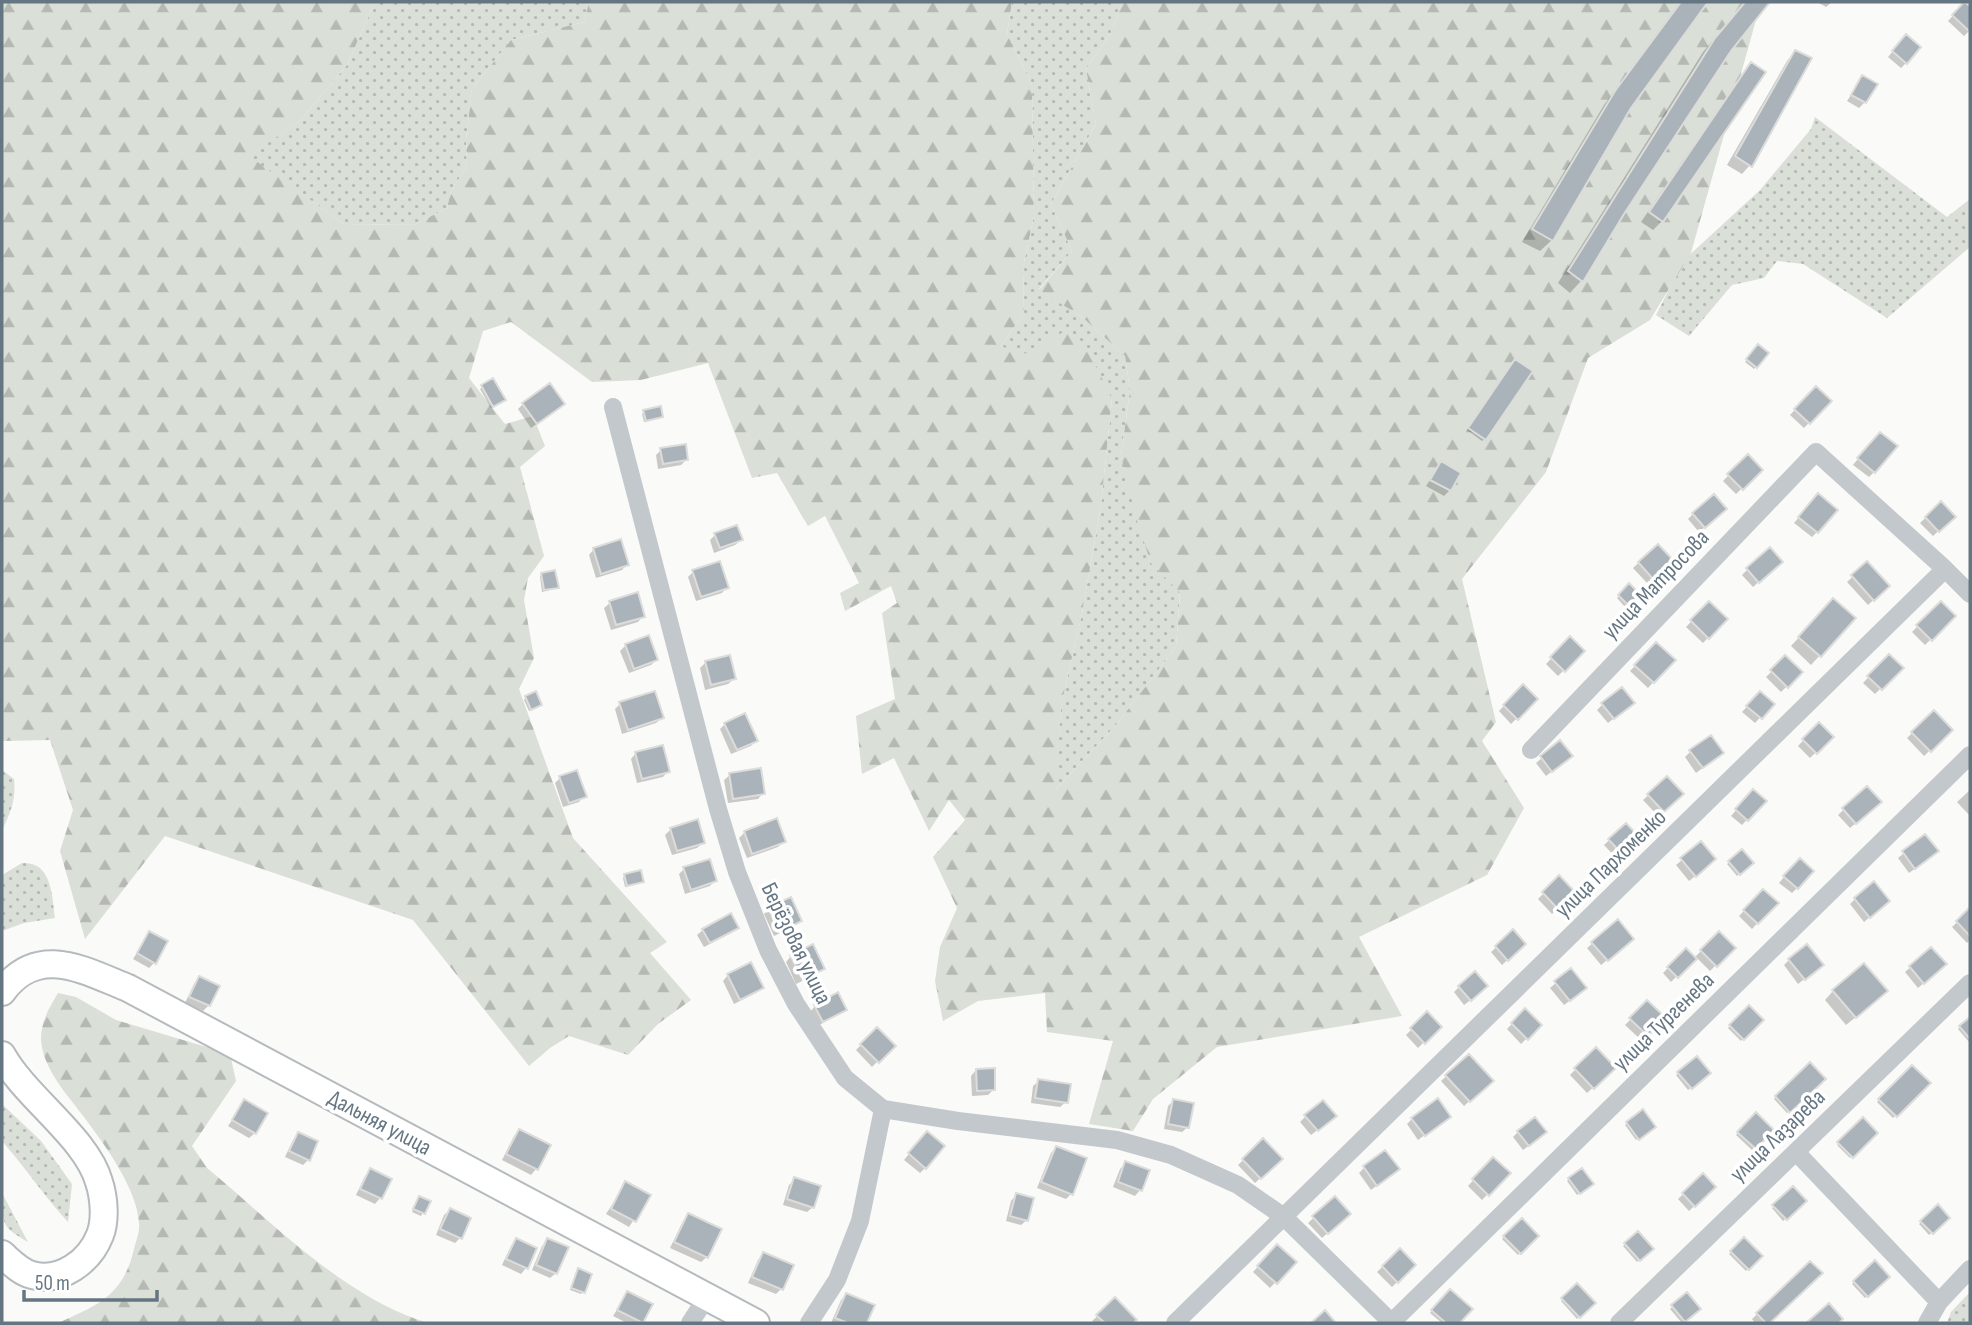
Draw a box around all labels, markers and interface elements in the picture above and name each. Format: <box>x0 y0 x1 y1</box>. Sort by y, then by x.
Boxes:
street label: улица Матросова <box>1596 524 1715 645</box>
street label: улица Пархоменко <box>1549 804 1672 924</box>
street label: Берёзовая улица <box>755 878 838 1009</box>
street label: улица Тургенева <box>1607 966 1720 1077</box>
street label: улица Лазарева <box>1724 1083 1831 1188</box>
street label: Дальняя улица <box>323 1084 436 1162</box>
scale bar <box>24 1258 158 1302</box>
text: 50 m <box>35 1271 70 1296</box>

